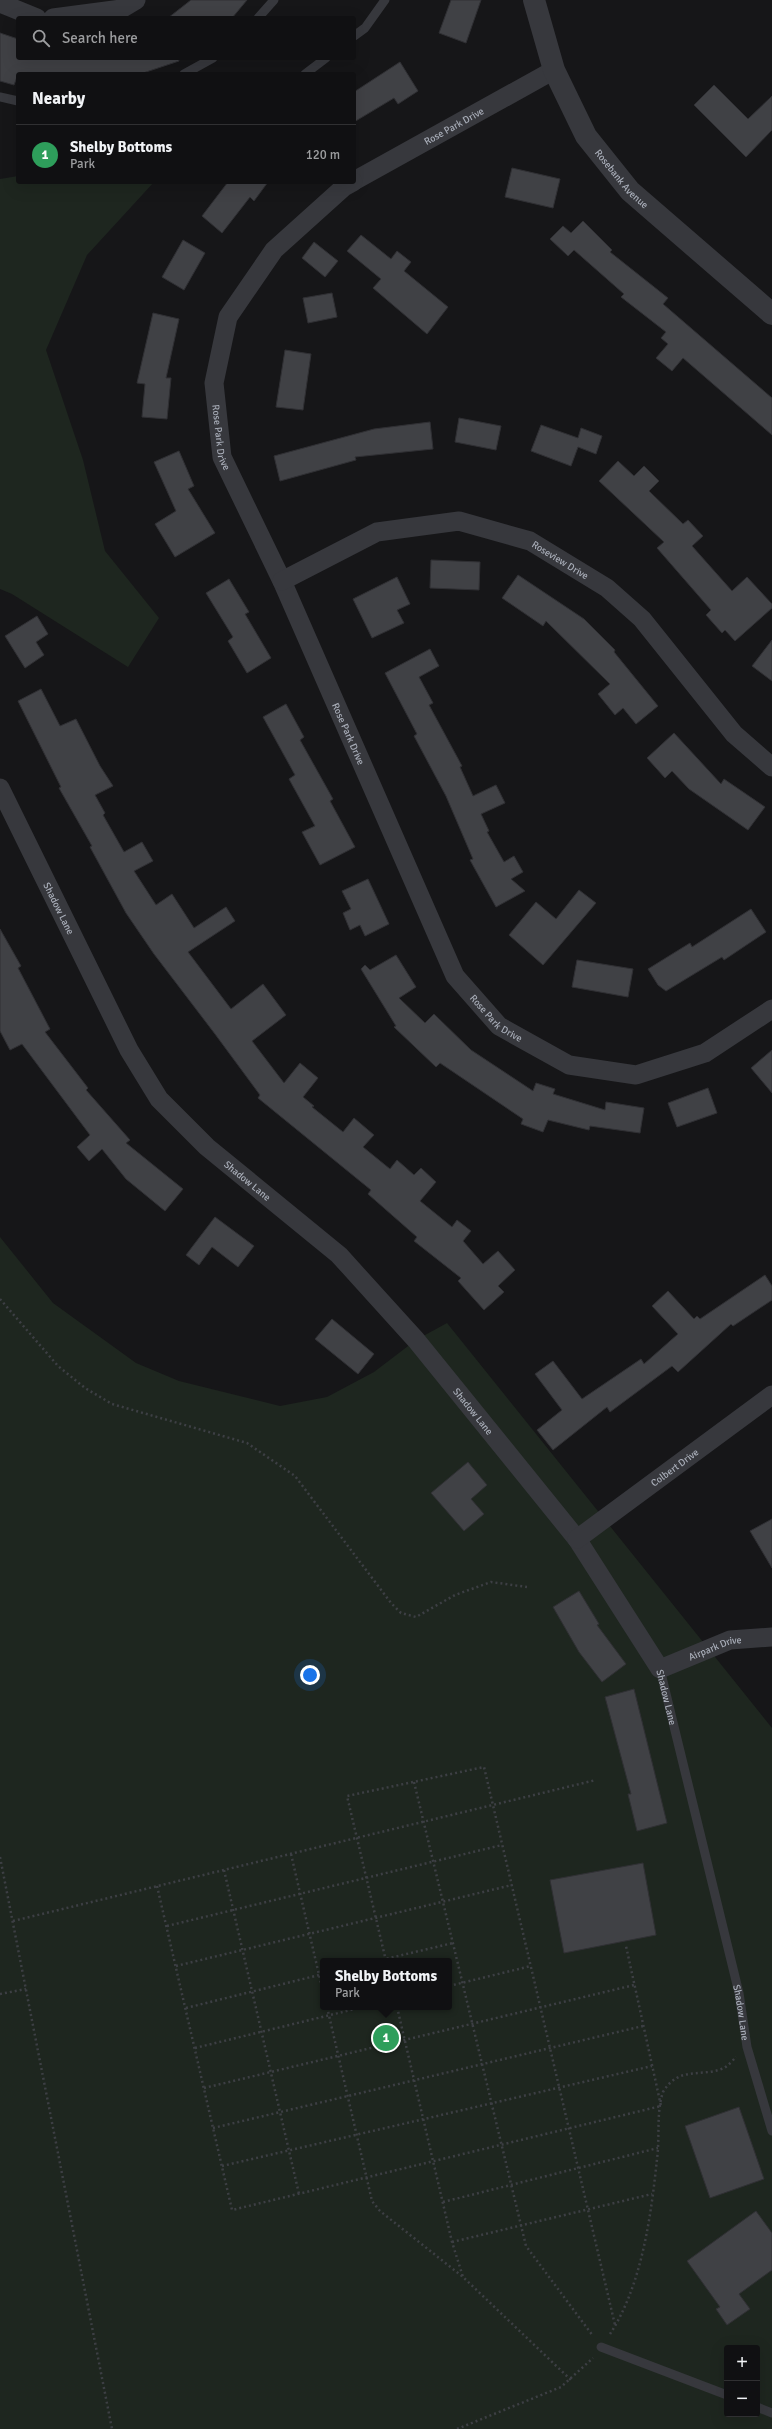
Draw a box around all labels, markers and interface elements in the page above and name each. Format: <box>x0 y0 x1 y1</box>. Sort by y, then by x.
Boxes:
search box <box>16 16 356 60</box>
icon: search <box>30 27 52 49</box>
text: Search here <box>62 29 138 47</box>
text: Nearby <box>32 88 85 109</box>
street label: Rose Park Drive <box>422 105 486 148</box>
text: Shelby Bottoms <box>70 138 172 156</box>
text: 1 <box>41 147 49 163</box>
text: 120 m <box>306 147 340 163</box>
street label: Rosebank Avenue <box>592 147 651 211</box>
text: Park <box>70 156 95 172</box>
street label: Rose Park Drive <box>209 404 232 472</box>
street label: Roseview Drive <box>529 539 590 582</box>
street label: Rose Park Drive <box>329 701 367 767</box>
street label: Shadow Lane <box>40 881 76 937</box>
street label: Rose Park Drive <box>467 992 524 1045</box>
street label: Shadow Lane <box>221 1159 273 1204</box>
street label: Shadow Lane <box>450 1386 495 1437</box>
street label: Colbert Drive <box>649 1446 701 1490</box>
street label: Airpark Drive <box>687 1634 742 1664</box>
your location <box>300 1665 320 1685</box>
street label: Shadow Lane <box>653 1668 678 1726</box>
popup <box>320 1958 452 2010</box>
text: Shelby Bottoms <box>335 1967 437 1985</box>
street label: Shadow Lane <box>730 1983 751 2041</box>
text: Park <box>335 1985 360 2001</box>
pin: 1 <box>373 2023 399 2053</box>
map controls <box>724 2345 760 2417</box>
button: + <box>724 2345 760 2381</box>
button: − <box>724 2381 760 2417</box>

